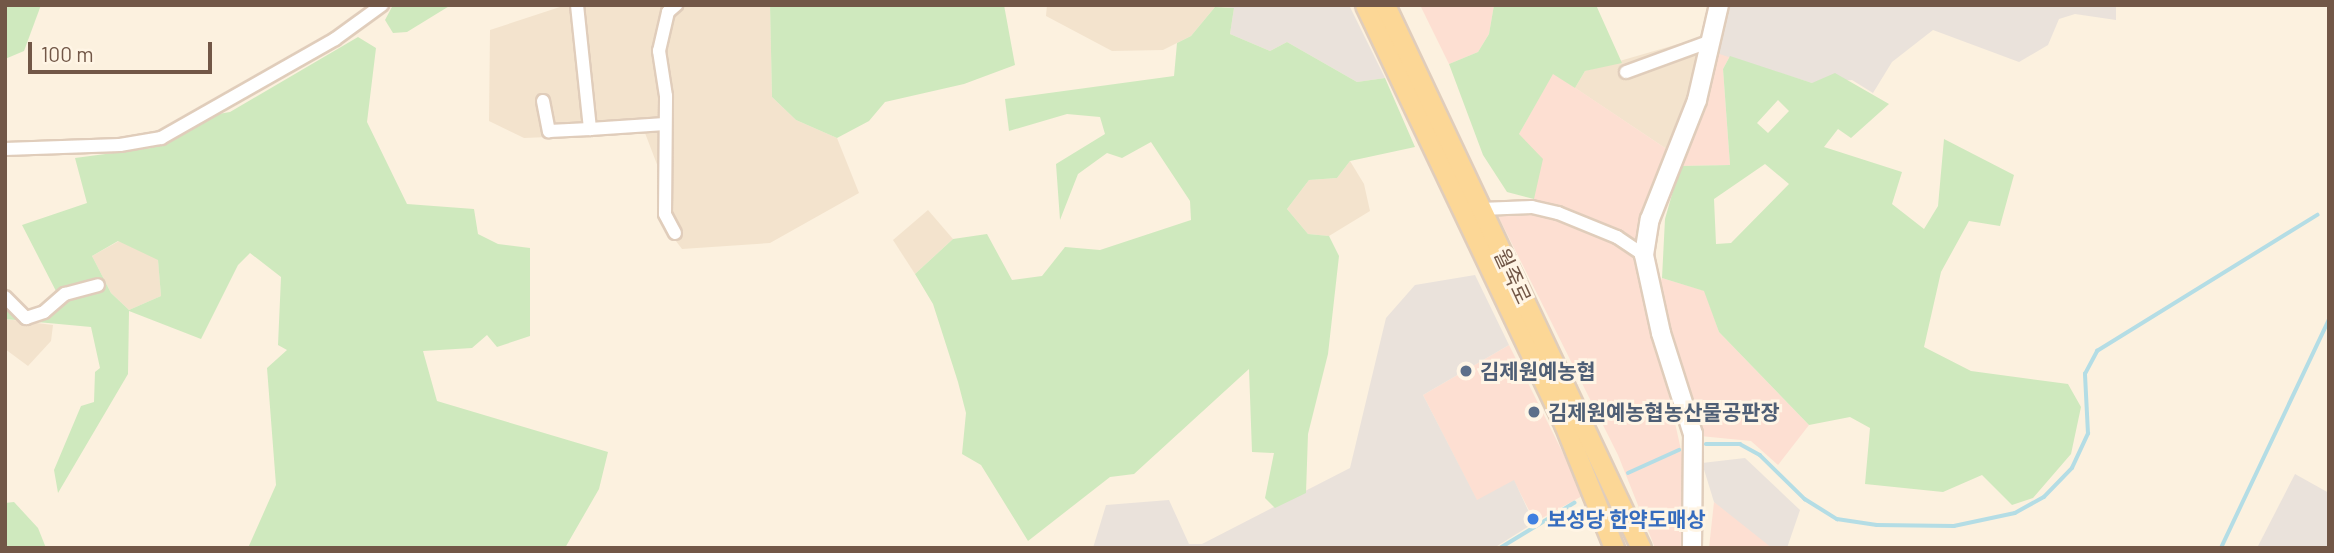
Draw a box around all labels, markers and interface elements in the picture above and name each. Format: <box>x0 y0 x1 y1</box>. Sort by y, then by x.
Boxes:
scale bar <box>32 28 215 72</box>
text: 100 m <box>41 41 94 66</box>
street label: 월죽로 <box>1489 244 1537 308</box>
place label: 김제원예농협 <box>1480 358 1596 384</box>
marker: 김제원예농협 <box>1458 363 1474 379</box>
place label: 김제원예농협농산물공판장 <box>1548 399 1780 425</box>
marker: 김제원예농협농산물공판장 <box>1526 404 1542 420</box>
place label: 보성당 한약도매상 <box>1547 506 1706 532</box>
marker: 보성당 한약도매상 <box>1525 511 1541 527</box>

